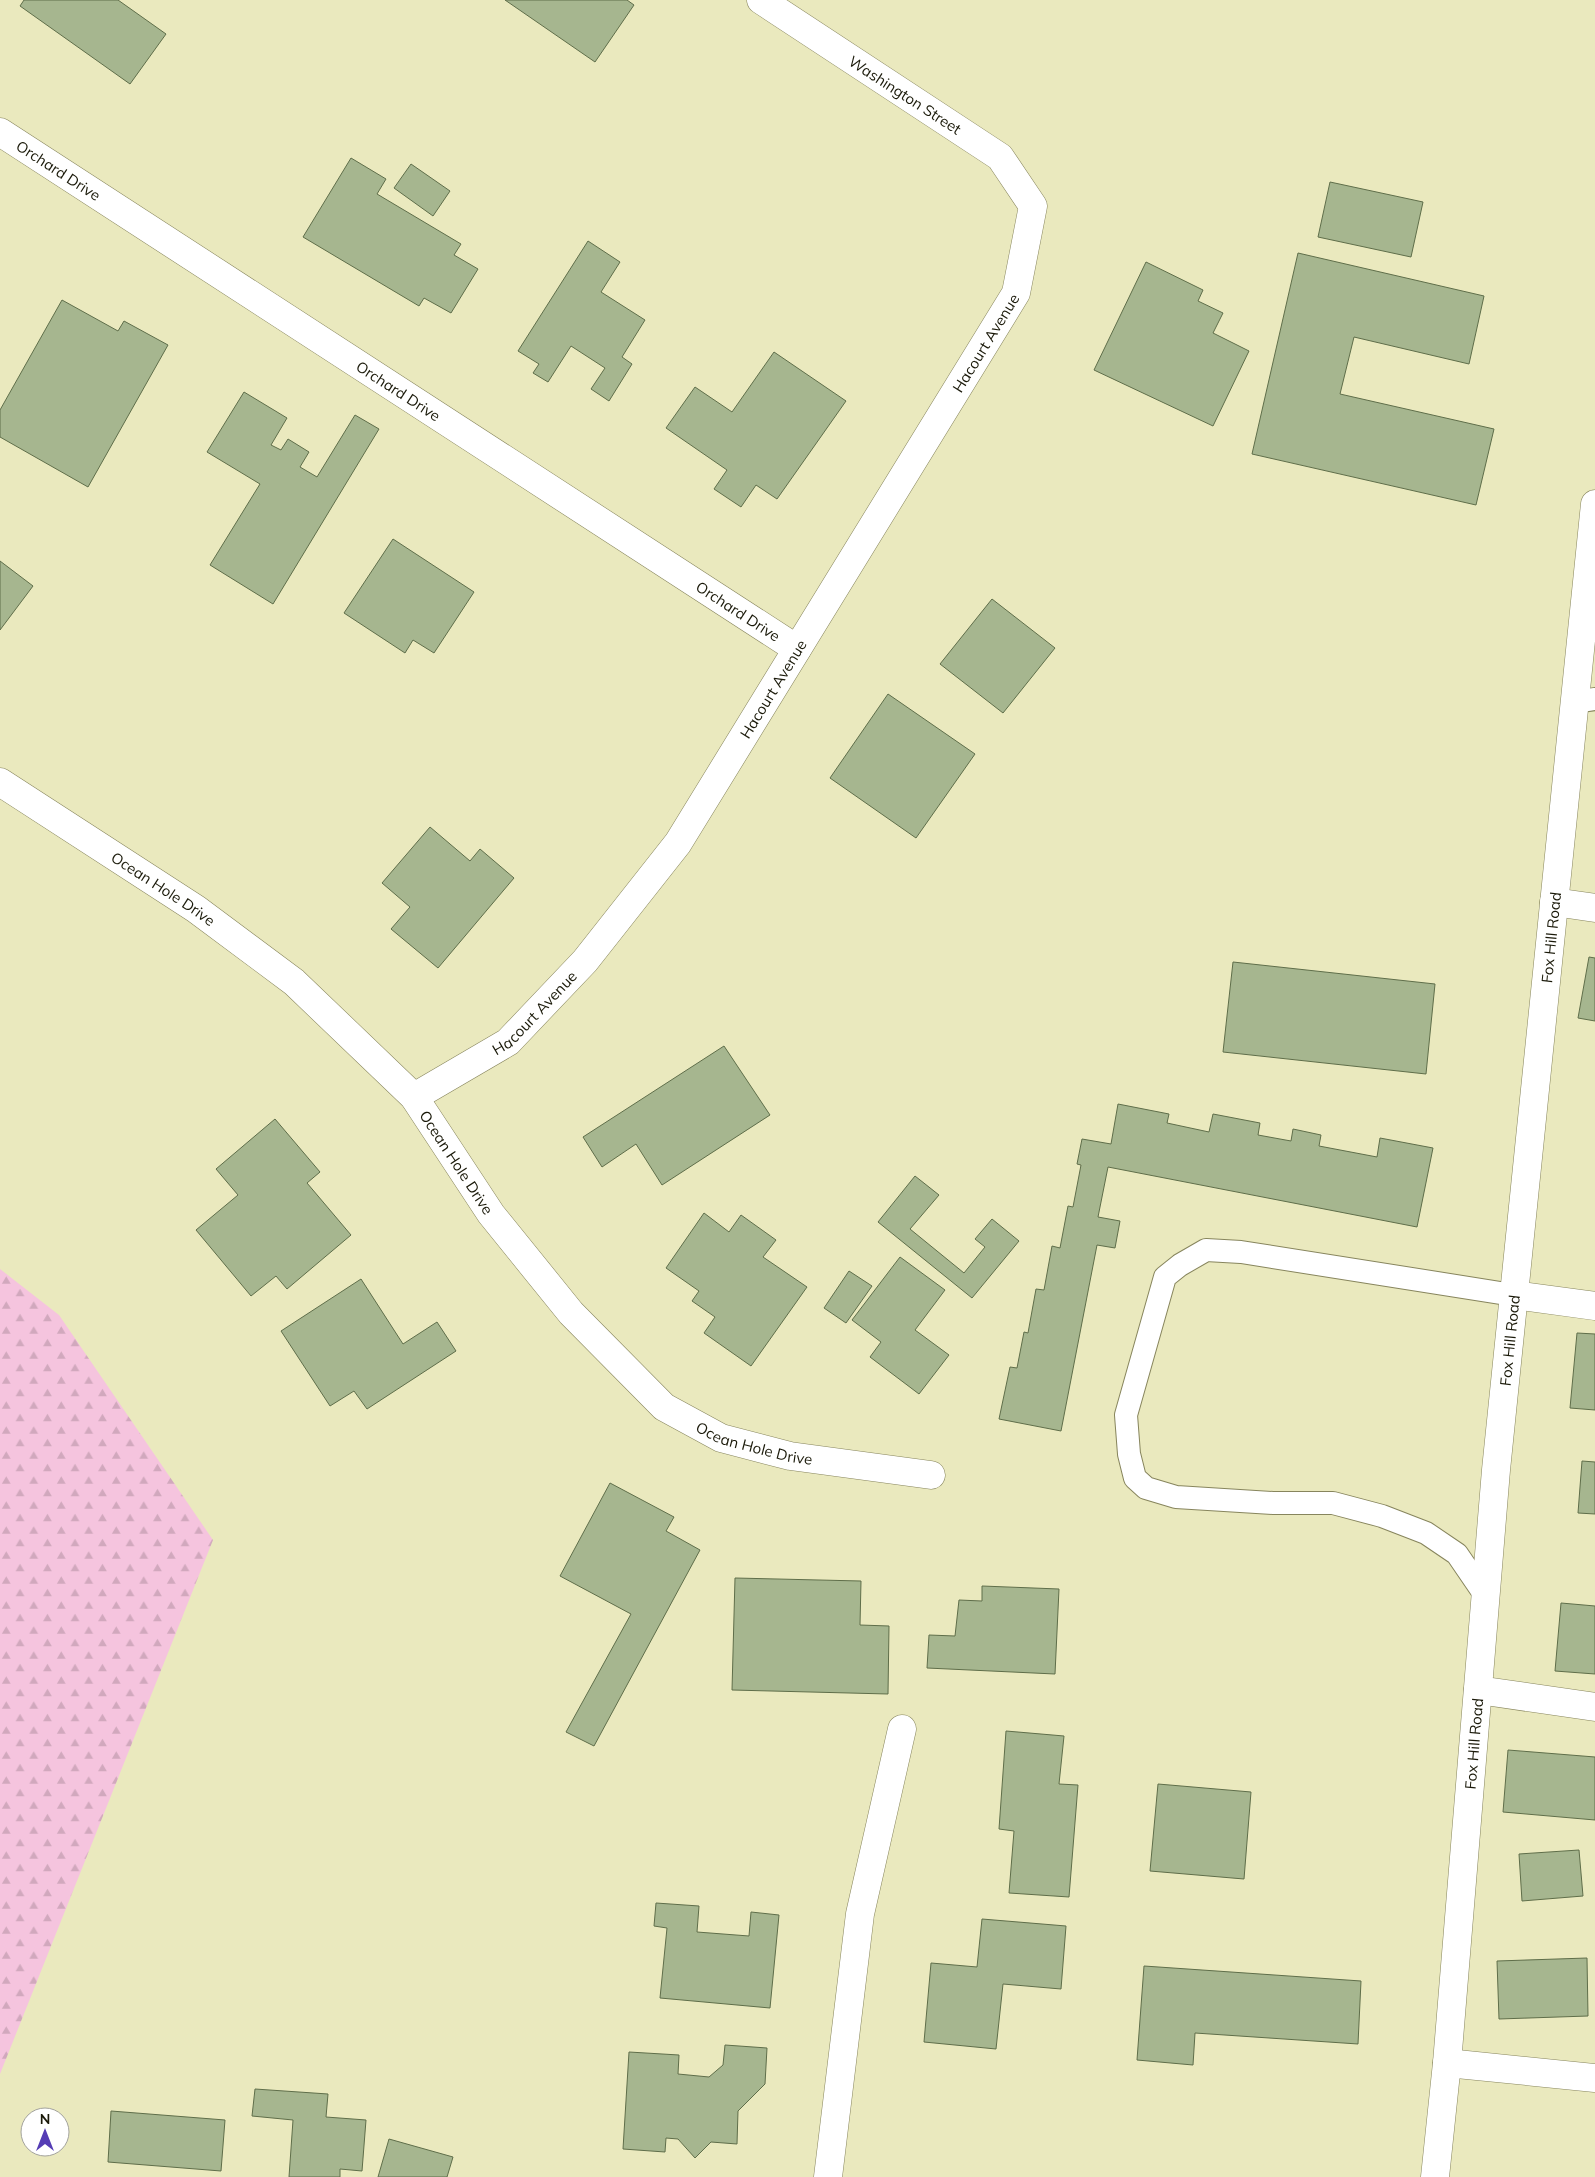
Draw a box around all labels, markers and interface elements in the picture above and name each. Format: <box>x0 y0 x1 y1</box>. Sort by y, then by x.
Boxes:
street label: Washington Street <box>845 52 965 138</box>
street label: Orchard Drive <box>13 136 104 204</box>
street label: Hacourt Avenue <box>948 290 1023 396</box>
street label: Orchard Drive <box>353 356 444 425</box>
street label: Orchard Drive <box>693 577 784 645</box>
street label: Hacourt Avenue <box>735 636 810 742</box>
street label: Ocean Hole Drive <box>108 847 219 930</box>
street label: Fox Hill Road <box>1536 891 1565 984</box>
street label: Hacourt Avenue <box>488 966 581 1059</box>
street label: Ocean Hole Drive <box>416 1107 498 1218</box>
street label: Fox Hill Road <box>1495 1294 1523 1387</box>
street label: Ocean Hole Drive <box>693 1417 814 1468</box>
street label: Fox Hill Road <box>1460 1697 1487 1790</box>
north arrow <box>20 2107 70 2157</box>
text: N <box>40 2110 50 2128</box>

